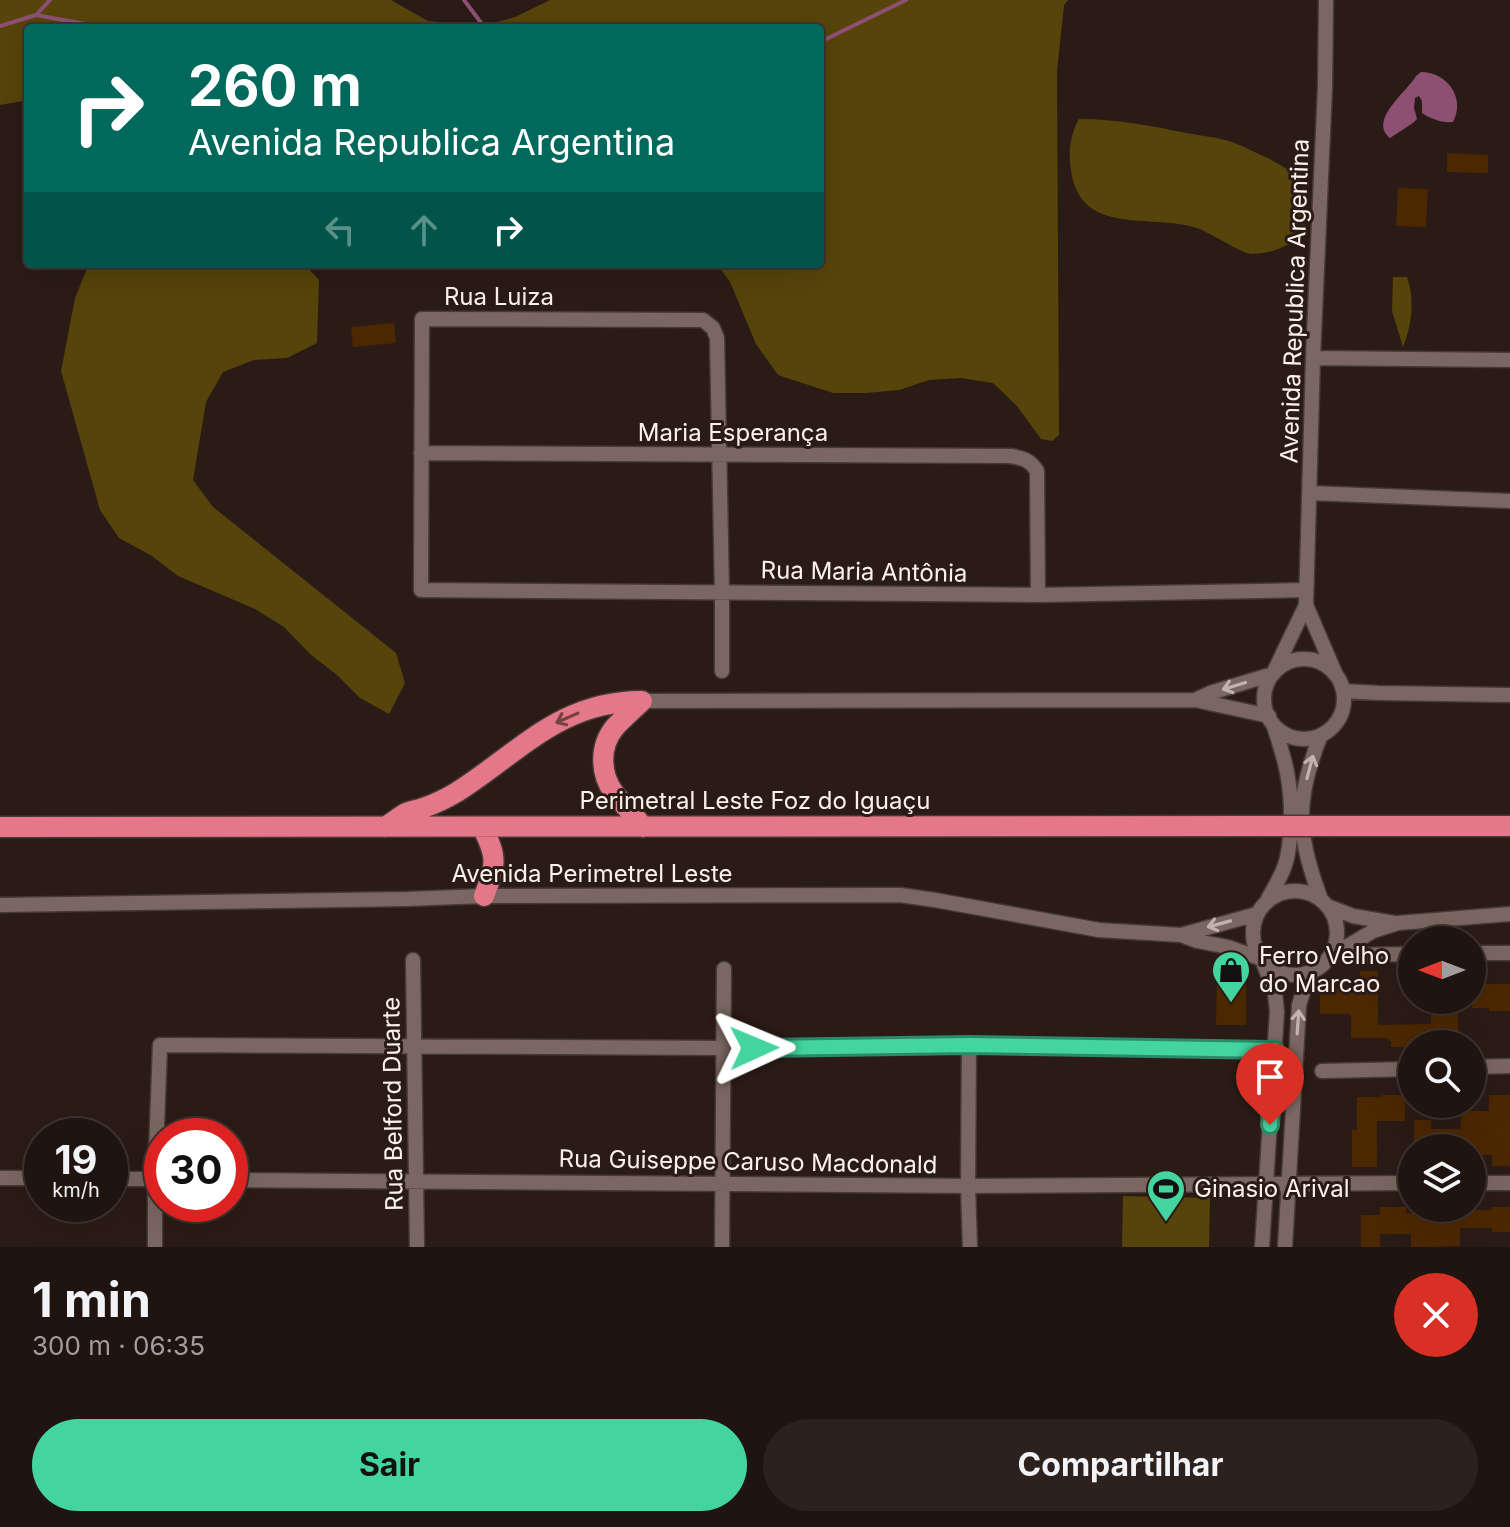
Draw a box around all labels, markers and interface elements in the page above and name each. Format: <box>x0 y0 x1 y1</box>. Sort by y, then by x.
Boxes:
text: 260 m <box>188 52 362 120</box>
icon: right <box>56 56 160 160</box>
text: Avenida Republica Argentina <box>188 120 675 164</box>
street label: Avenida Republica Argentina <box>1274 138 1315 464</box>
icon: left <box>318 208 362 252</box>
icon: ahead <box>402 208 446 252</box>
icon: right <box>486 208 530 252</box>
street label: Rua Luiza <box>444 282 554 311</box>
street label: Maria Esperança <box>638 418 828 447</box>
street label: Rua Maria Antônia <box>760 555 968 588</box>
one-way arrow <box>1222 680 1247 694</box>
one-way arrow <box>555 711 580 726</box>
one-way arrow <box>1303 754 1318 780</box>
street label: Perimetral Leste Foz do Iguaçu <box>580 786 930 815</box>
street label: Avenida Perimetrel Leste <box>451 859 733 888</box>
one-way arrow <box>1206 918 1232 933</box>
north arrow <box>1398 926 1486 1014</box>
map controls <box>1398 926 1486 1222</box>
place label: Ferro Velho do Marcao <box>1259 941 1389 998</box>
shop icon: Ferro Velho do Marcao <box>1210 949 1252 1004</box>
street label: Rua Belford Duarte <box>376 997 409 1211</box>
position arrow <box>712 1006 796 1090</box>
one-way arrow <box>1291 1009 1306 1036</box>
button: search <box>1398 1030 1486 1118</box>
pin <box>1236 1043 1304 1125</box>
icon: arrive <box>1248 1055 1292 1099</box>
speed limit sign: 30 <box>144 1118 248 1222</box>
button: layers <box>1398 1134 1486 1222</box>
text: 19 <box>54 1135 98 1184</box>
street label: Rua Guiseppe Caruso Macdonald <box>558 1144 938 1179</box>
sports icon: Ginasio Arival <box>1145 1168 1187 1223</box>
place label: Ginasio Arival <box>1194 1174 1349 1203</box>
text: km/h <box>52 1178 100 1202</box>
text: 1 min <box>32 1270 151 1329</box>
button: close <box>1394 1273 1478 1357</box>
text: 300 m · 06:35 <box>32 1330 205 1361</box>
button: Sair <box>32 1419 747 1511</box>
button: Compartilhar <box>763 1419 1478 1511</box>

